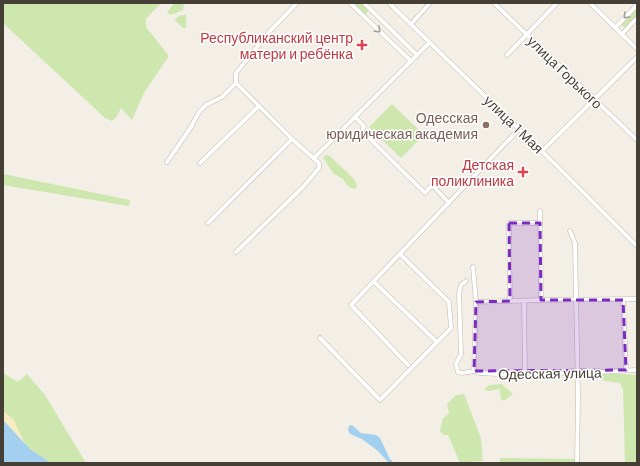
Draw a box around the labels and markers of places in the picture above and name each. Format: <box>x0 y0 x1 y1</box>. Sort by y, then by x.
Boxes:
place label: Республиканский центр матери и ребёнка <box>200 29 353 62</box>
marker: Республиканский центр матери и ребёнка <box>356 39 368 51</box>
place label: Одесская юридическая академия <box>326 109 478 142</box>
marker: Одесская юридическая академия <box>481 120 491 130</box>
place label: Детская поликлиника <box>431 156 514 189</box>
marker: Детская поликлиника <box>517 166 529 178</box>

